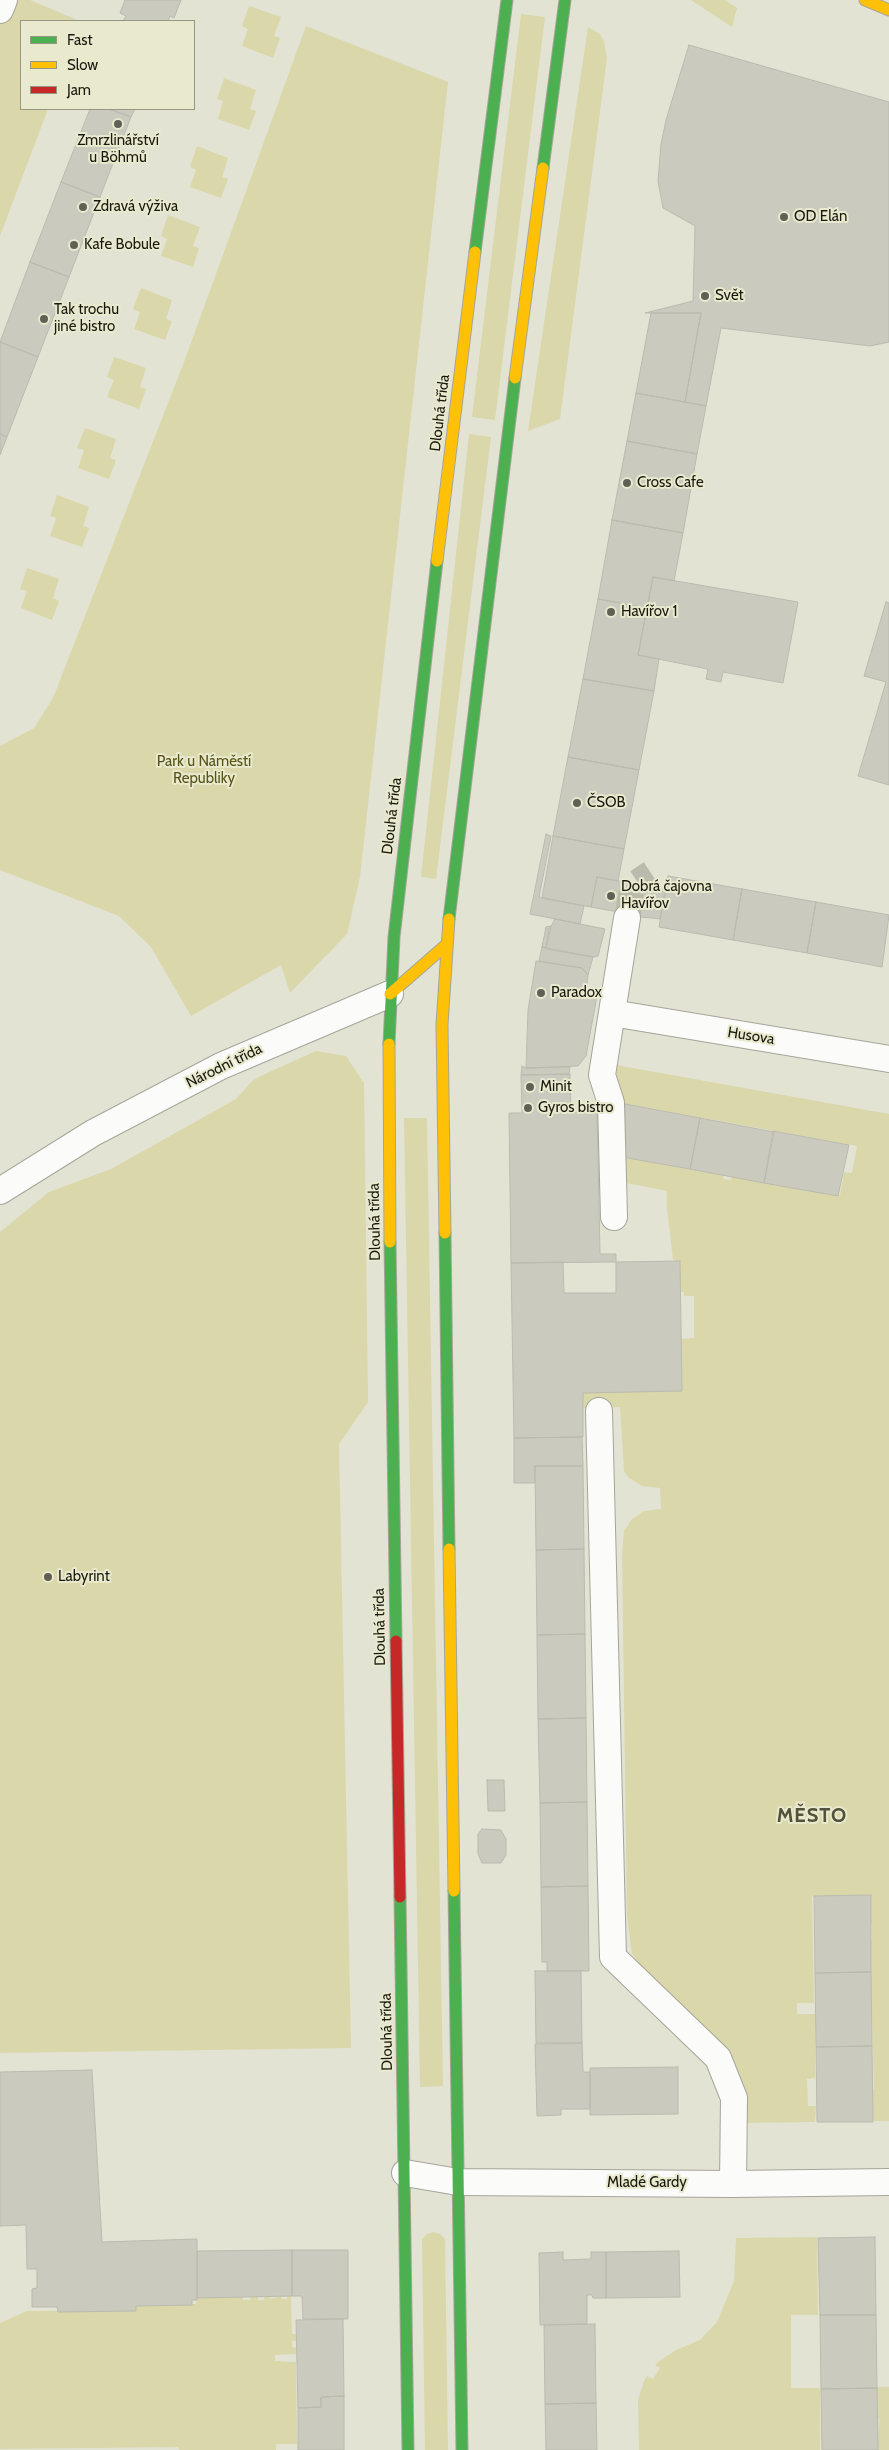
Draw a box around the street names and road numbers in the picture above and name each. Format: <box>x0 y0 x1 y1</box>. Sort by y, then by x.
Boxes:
street label: Dlouhá třída <box>426 373 454 453</box>
street label: Dlouhá třída <box>378 776 406 856</box>
street label: Husova <box>726 1023 776 1049</box>
street label: Národní třída <box>183 1040 265 1092</box>
street label: Dlouhá třída <box>365 1183 385 1261</box>
street label: Dlouhá třída <box>370 1588 390 1666</box>
street label: Dlouhá třída <box>377 1993 397 2071</box>
street label: Mladé Gardy <box>607 2174 687 2192</box>

